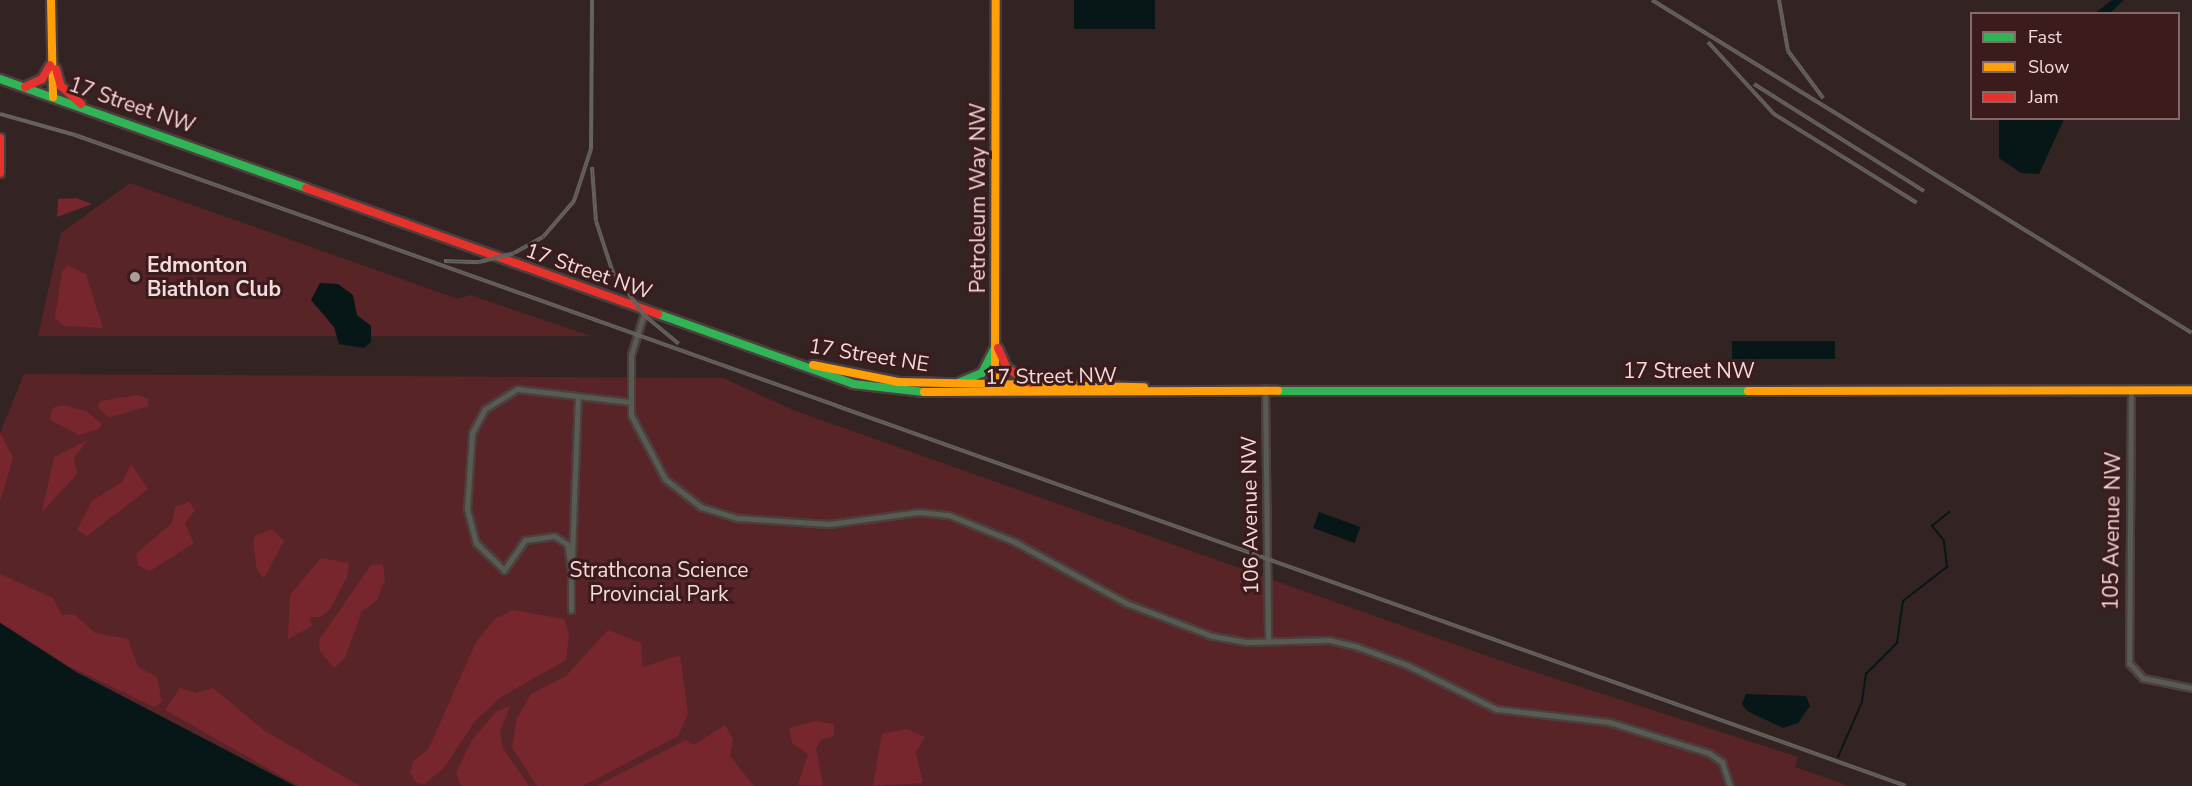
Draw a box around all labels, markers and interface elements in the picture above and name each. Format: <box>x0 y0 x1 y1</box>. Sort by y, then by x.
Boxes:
legend <box>1970 12 2180 120</box>
text: Fast <box>2028 25 2062 49</box>
text: Slow <box>2028 55 2069 79</box>
street label: 17 Street NW <box>66 72 198 138</box>
text: Jam <box>2028 85 2059 109</box>
street label: Petroleum Way NW <box>965 103 991 293</box>
street label: 17 Street NW <box>523 238 655 304</box>
place label: Edmonton Biathlon Club <box>147 252 281 302</box>
marker: Edmonton Biathlon Club <box>128 270 142 284</box>
street label: 17 Street NE <box>807 333 931 377</box>
street label: 17 Street NW <box>1623 358 1755 384</box>
street label: 17 Street NW <box>985 362 1117 390</box>
street label: 106 Avenue NW <box>1236 435 1264 595</box>
street label: 105 Avenue NW <box>2098 451 2126 611</box>
park label: Strathcona Science Provincial Park <box>570 557 748 607</box>

